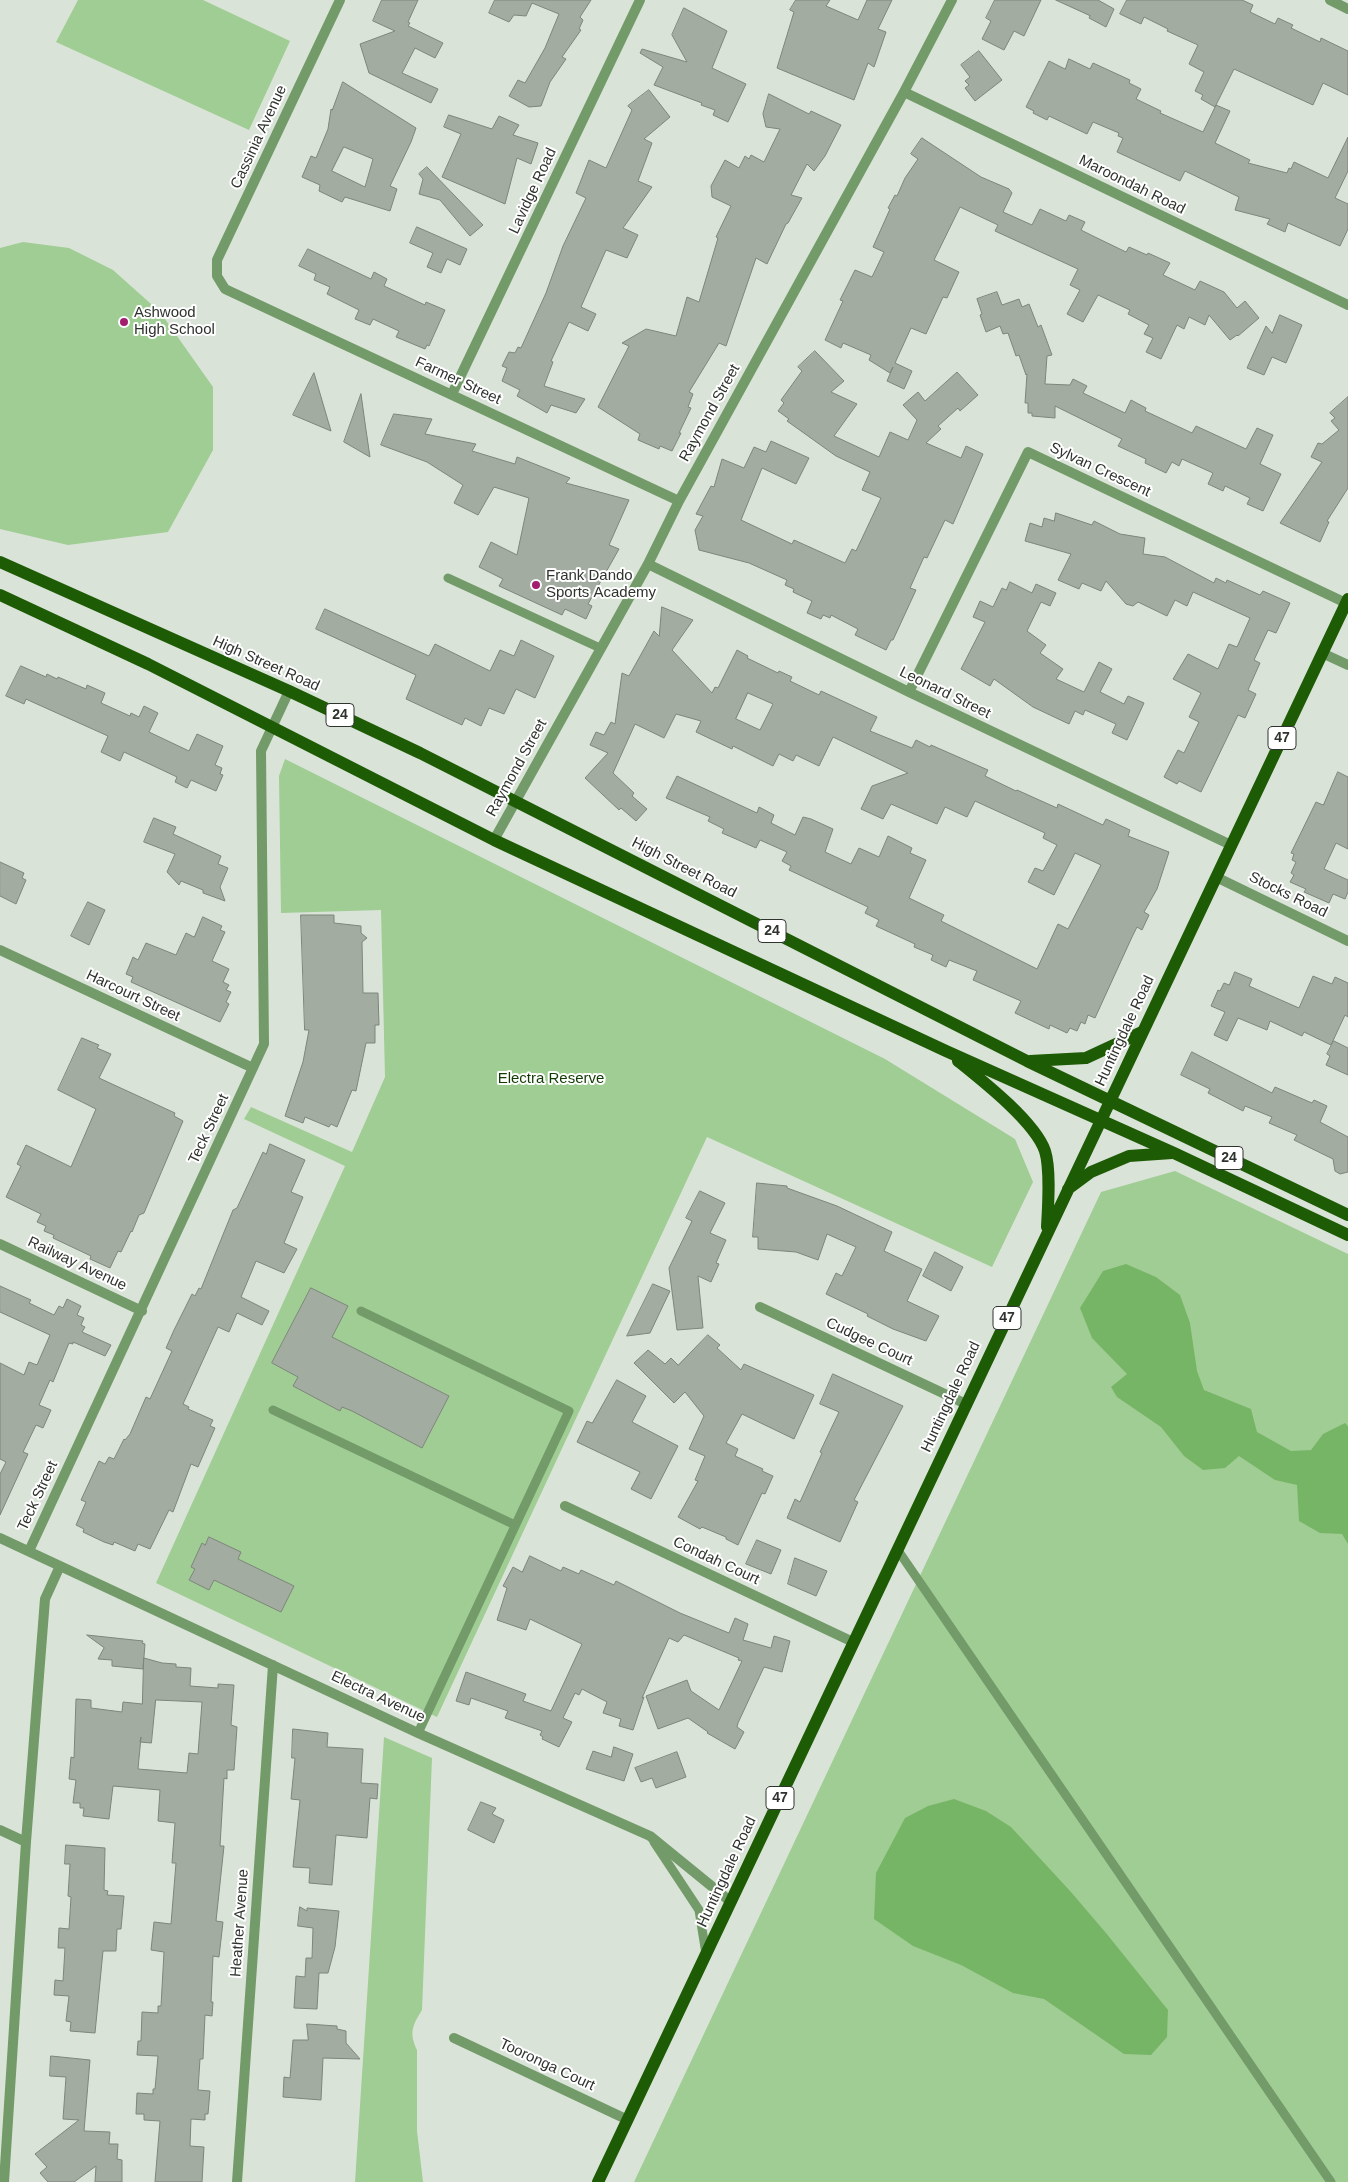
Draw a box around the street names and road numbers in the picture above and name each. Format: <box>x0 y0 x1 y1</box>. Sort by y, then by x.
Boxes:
street label: Cassinia Avenue <box>227 82 291 192</box>
street label: Lavidge Road <box>505 145 561 237</box>
street label: Maroondah Road <box>1076 152 1188 218</box>
street label: Farmer Street <box>412 353 504 409</box>
street label: Raymond Street <box>676 361 744 465</box>
street label: Sylvan Crescent <box>1047 439 1153 501</box>
street label: High Street Road <box>210 632 322 696</box>
street label: Leonard Street <box>896 663 994 723</box>
road number: 24 <box>326 704 354 726</box>
street label: Raymond Street <box>483 716 551 820</box>
road number: 47 <box>1268 726 1296 750</box>
street label: High Street Road <box>629 834 739 902</box>
street label: Stocks Road <box>1246 868 1330 922</box>
road number: 24 <box>758 919 786 942</box>
street label: Harcourt Street <box>83 966 183 1026</box>
street label: Huntingdale Road <box>1091 973 1159 1089</box>
street label: Teck Street <box>185 1091 233 1167</box>
road number: 24 <box>1215 1146 1243 1170</box>
street label: Railway Avenue <box>25 1233 129 1295</box>
road number: 47 <box>993 1306 1021 1330</box>
street label: Cudgee Court <box>823 1314 915 1370</box>
street label: Huntingdale Road <box>917 1339 985 1455</box>
street label: Teck Street <box>14 1458 62 1534</box>
street label: Condah Court <box>670 1533 762 1589</box>
street label: Electra Avenue <box>328 1667 428 1727</box>
road number: 47 <box>766 1786 794 1810</box>
street label: Huntingdale Road <box>693 1814 761 1930</box>
street label: Heather Avenue <box>227 1868 253 1978</box>
street label: Tooronga Court <box>496 2035 598 2095</box>

